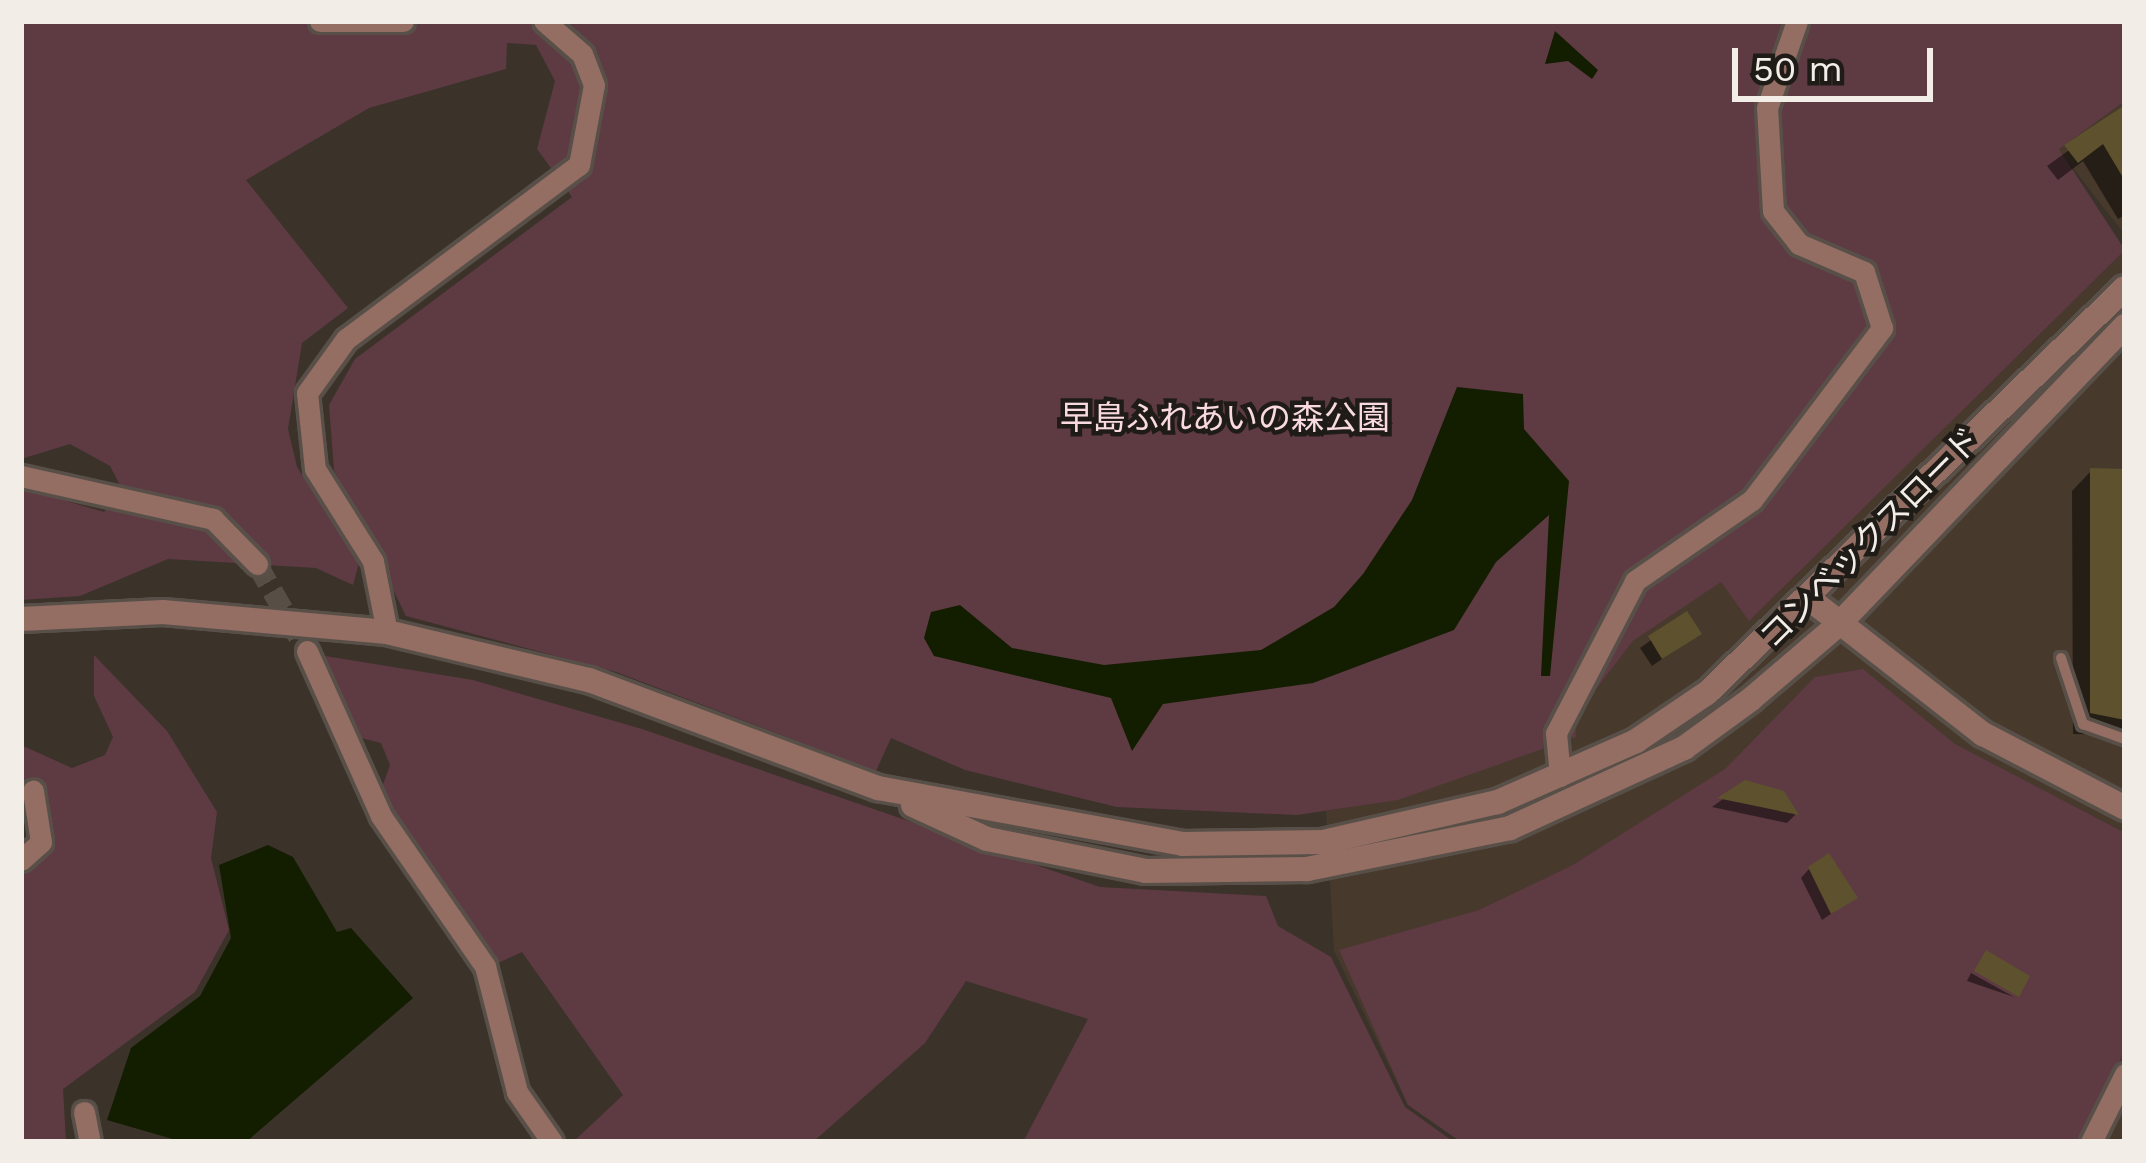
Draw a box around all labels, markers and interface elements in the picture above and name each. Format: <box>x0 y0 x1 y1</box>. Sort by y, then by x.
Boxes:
scale bar <box>1738 24 1939 98</box>
text: 50 m <box>1753 48 1843 90</box>
park label: 早島ふれあいの森公園 <box>1060 398 1390 438</box>
street label: コンベックスロード <box>1751 419 1989 657</box>

